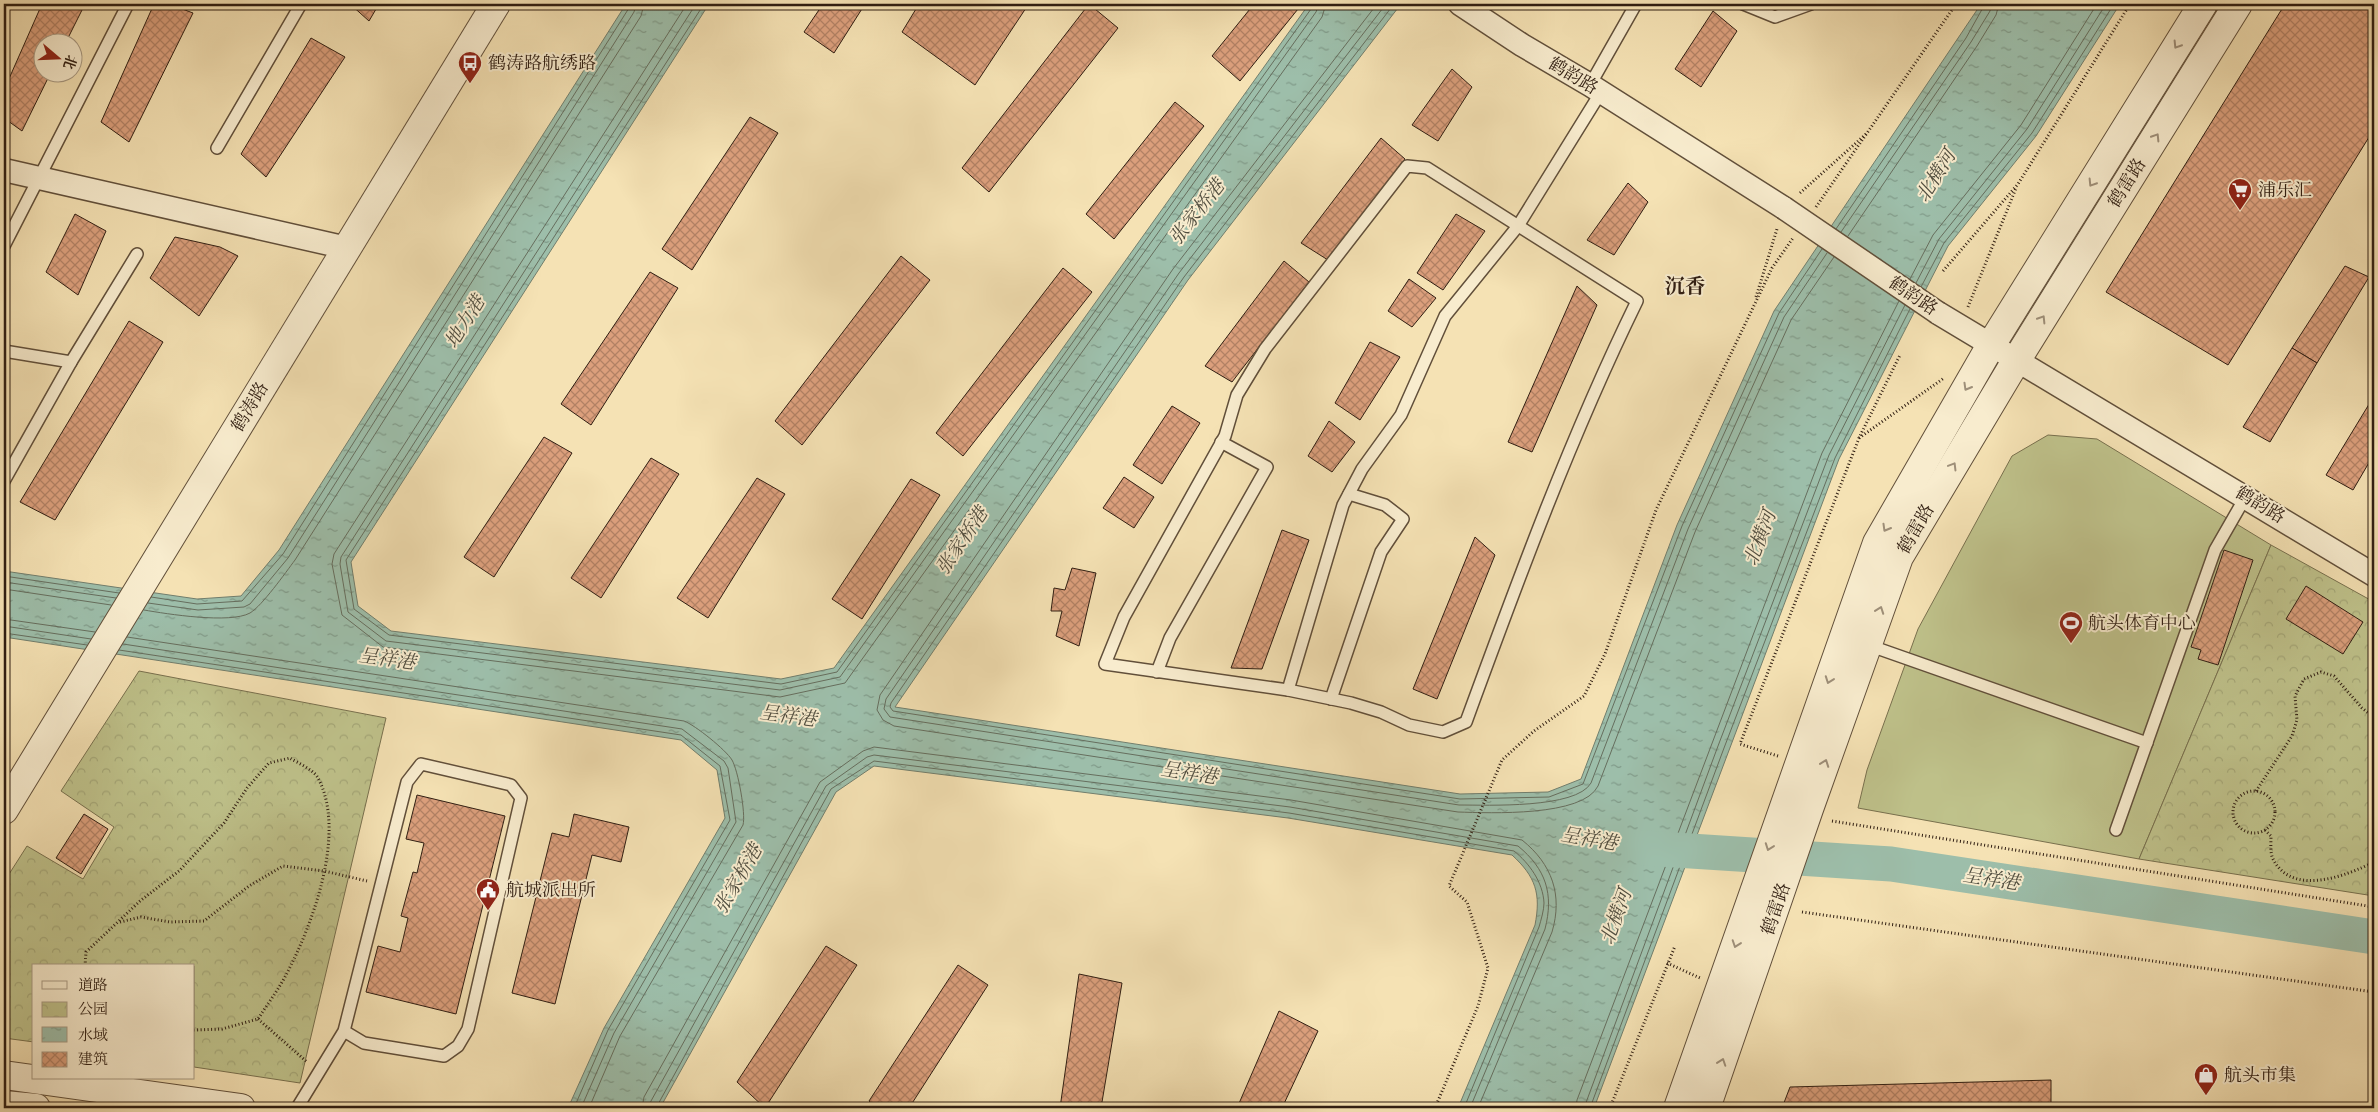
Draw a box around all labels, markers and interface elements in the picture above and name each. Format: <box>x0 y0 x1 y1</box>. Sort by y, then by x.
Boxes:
north arrow <box>32 32 82 82</box>
one-way arrow <box>2174 40 2184 49</box>
bus stop icon: 鹤涛路航绣路 <box>457 50 483 84</box>
place label: 鹤涛路航绣路 <box>488 51 596 76</box>
street label: 鹤韵路 <box>1543 51 1603 101</box>
text: 北 <box>59 52 81 72</box>
one-way arrow <box>2149 133 2159 142</box>
water label: 北横河 <box>1910 142 1964 207</box>
street label: 鹤雷路 <box>2102 153 2152 213</box>
water label: 张家桥港 <box>1163 172 1232 250</box>
supermarket icon: 浦乐汇 <box>2227 177 2253 211</box>
one-way arrow <box>2088 178 2098 187</box>
place label: 浦乐汇 <box>2258 178 2312 203</box>
street label: 鹤韵路 <box>1884 271 1942 321</box>
district label: 沉香 <box>1665 273 1705 300</box>
water label: 地力港 <box>439 288 493 353</box>
one-way arrow <box>2036 316 2045 325</box>
street label: 鹤涛路 <box>225 377 275 437</box>
one-way arrow <box>1963 382 1973 391</box>
one-way arrow <box>1947 462 1957 471</box>
street label: 鹤韵路 <box>2230 480 2290 530</box>
street label: 鹤雷路 <box>1892 499 1940 559</box>
water label: 张家桥港 <box>930 500 996 580</box>
water label: 北横河 <box>1738 504 1783 569</box>
one-way arrow <box>1882 523 1892 532</box>
one-way arrow <box>1874 606 1884 615</box>
sports icon: 航头体育中心 <box>2058 610 2084 644</box>
place label: 航头体育中心 <box>2088 611 2196 636</box>
water label: 呈祥港 <box>357 642 420 676</box>
one-way arrow <box>1825 675 1835 684</box>
water label: 呈祥港 <box>758 699 821 733</box>
water label: 呈祥港 <box>1159 756 1222 791</box>
one-way arrow <box>1819 759 1829 768</box>
water label: 呈祥港 <box>1559 821 1622 857</box>
water label: 张家桥港 <box>708 837 770 918</box>
one-way arrow <box>1765 843 1775 851</box>
water label: 呈祥港 <box>1961 862 2024 897</box>
public building icon: 航城派出所 <box>475 877 501 911</box>
place label: 航城派出所 <box>506 878 596 903</box>
street label: 鹤雷路 <box>1755 879 1797 939</box>
water label: 北横河 <box>1594 883 1639 948</box>
one-way arrow <box>1731 939 1741 948</box>
legend <box>32 964 195 1080</box>
text: 道路 <box>78 975 108 995</box>
text: 公园 <box>78 999 108 1019</box>
text: 水域 <box>78 1025 108 1045</box>
text: 建筑 <box>78 1049 108 1069</box>
one-way arrow <box>1717 1058 1727 1067</box>
shop icon: 航头市集 <box>2193 1062 2219 1096</box>
place label: 航头市集 <box>2224 1063 2296 1088</box>

